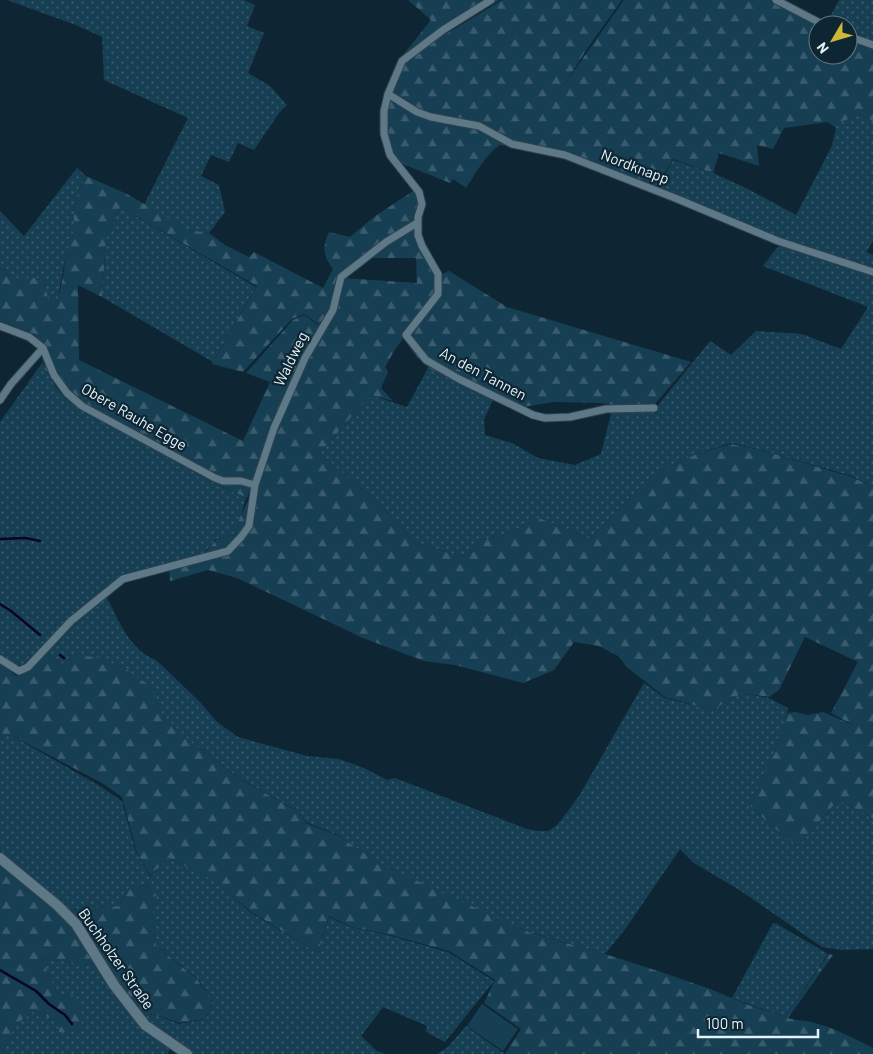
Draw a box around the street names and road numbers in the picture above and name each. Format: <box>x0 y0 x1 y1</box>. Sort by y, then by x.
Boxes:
street label: Nordknapp <box>599 145 672 187</box>
street label: Waldweg <box>269 328 311 389</box>
street label: An den Tannen <box>437 343 530 404</box>
street label: Obere Rauhe Egge <box>79 379 190 454</box>
street label: Buchholzer Straße <box>75 904 158 1013</box>

